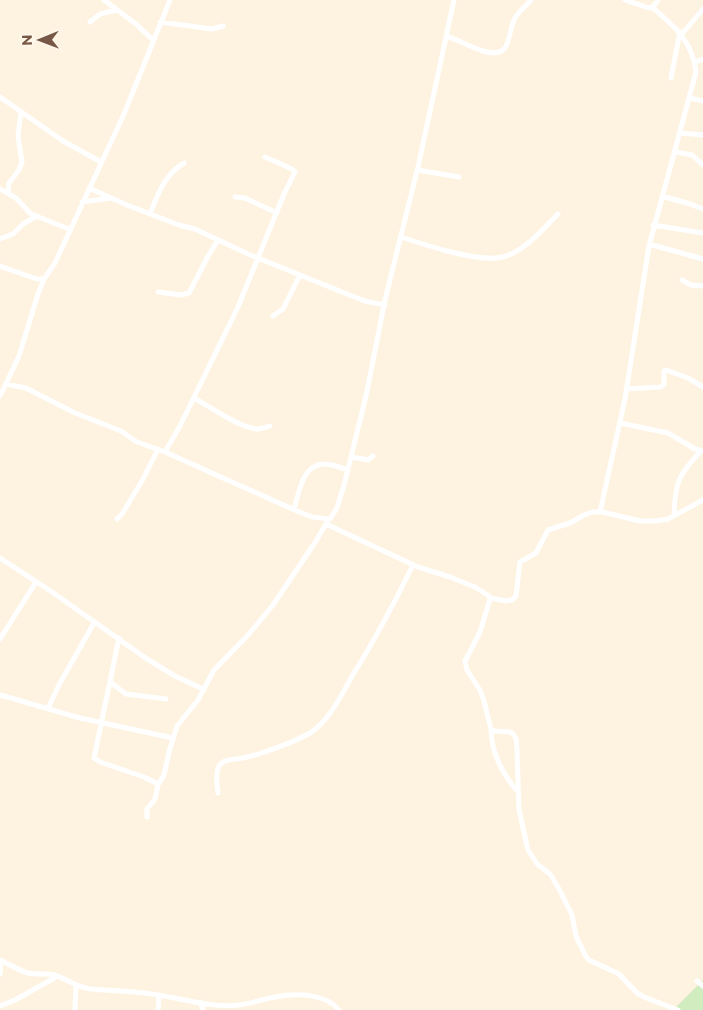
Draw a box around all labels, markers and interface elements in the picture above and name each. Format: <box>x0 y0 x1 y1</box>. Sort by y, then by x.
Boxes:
north arrow <box>15 15 65 65</box>
text: N <box>18 34 36 46</box>

